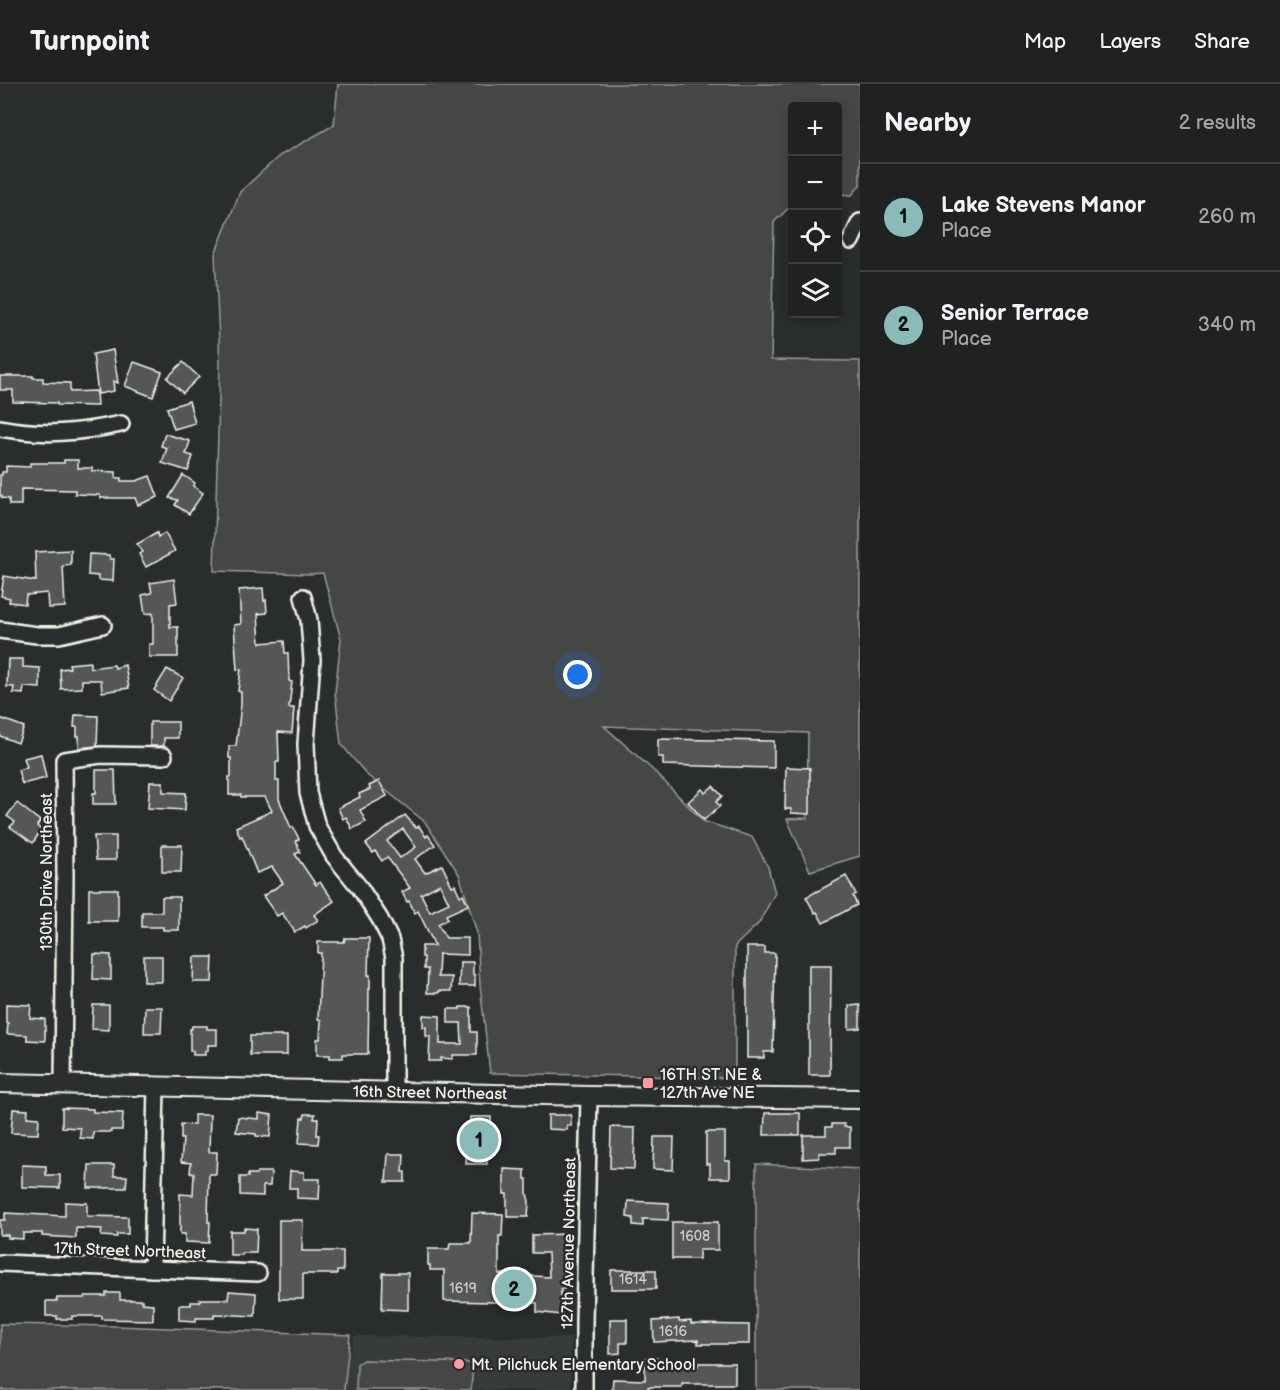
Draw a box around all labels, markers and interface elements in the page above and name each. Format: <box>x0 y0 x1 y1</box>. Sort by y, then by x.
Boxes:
text: Turnpoint <box>30 25 150 58</box>
text: Map <box>1024 29 1066 54</box>
text: Layers <box>1099 29 1161 54</box>
text: Share <box>1194 29 1250 54</box>
map controls <box>788 102 842 318</box>
button: + <box>788 102 842 156</box>
text: Nearby <box>884 108 971 139</box>
text: 2 results <box>1179 111 1256 135</box>
button: − <box>788 156 842 210</box>
text: Lake Stevens Manor <box>941 192 1146 219</box>
text: 1 <box>899 205 908 229</box>
text: 260 m <box>1198 205 1256 229</box>
button: locate <box>788 210 842 264</box>
text: Place <box>941 219 992 243</box>
button: layers <box>788 264 842 318</box>
text: Senior Terrace <box>941 300 1089 327</box>
text: 2 <box>898 313 909 337</box>
text: 340 m <box>1198 313 1256 337</box>
text: Place <box>941 327 992 351</box>
your location <box>563 660 592 689</box>
street label: 130th Drive Northeast <box>38 793 57 951</box>
place label: 16TH ST NE & 127th Ave NE <box>660 1066 762 1103</box>
marker: 16TH ST NE & 127th Ave NE <box>641 1076 655 1090</box>
street label: 16th Street Northeast <box>353 1083 507 1104</box>
pin: 1 <box>460 1118 498 1162</box>
street label: 127th Avenue Northeast <box>559 1157 580 1329</box>
house number: 1608 <box>680 1228 710 1245</box>
street label: 17th Street Northeast <box>54 1239 206 1264</box>
pin: 2 <box>494 1266 534 1312</box>
house number: 1614 <box>619 1271 647 1288</box>
house number: 1619 <box>449 1280 477 1297</box>
house number: 1616 <box>659 1323 687 1340</box>
place label: Mt. Pilchuck Elementary School <box>471 1356 696 1375</box>
marker: Mt. Pilchuck Elementary School <box>452 1357 466 1371</box>

